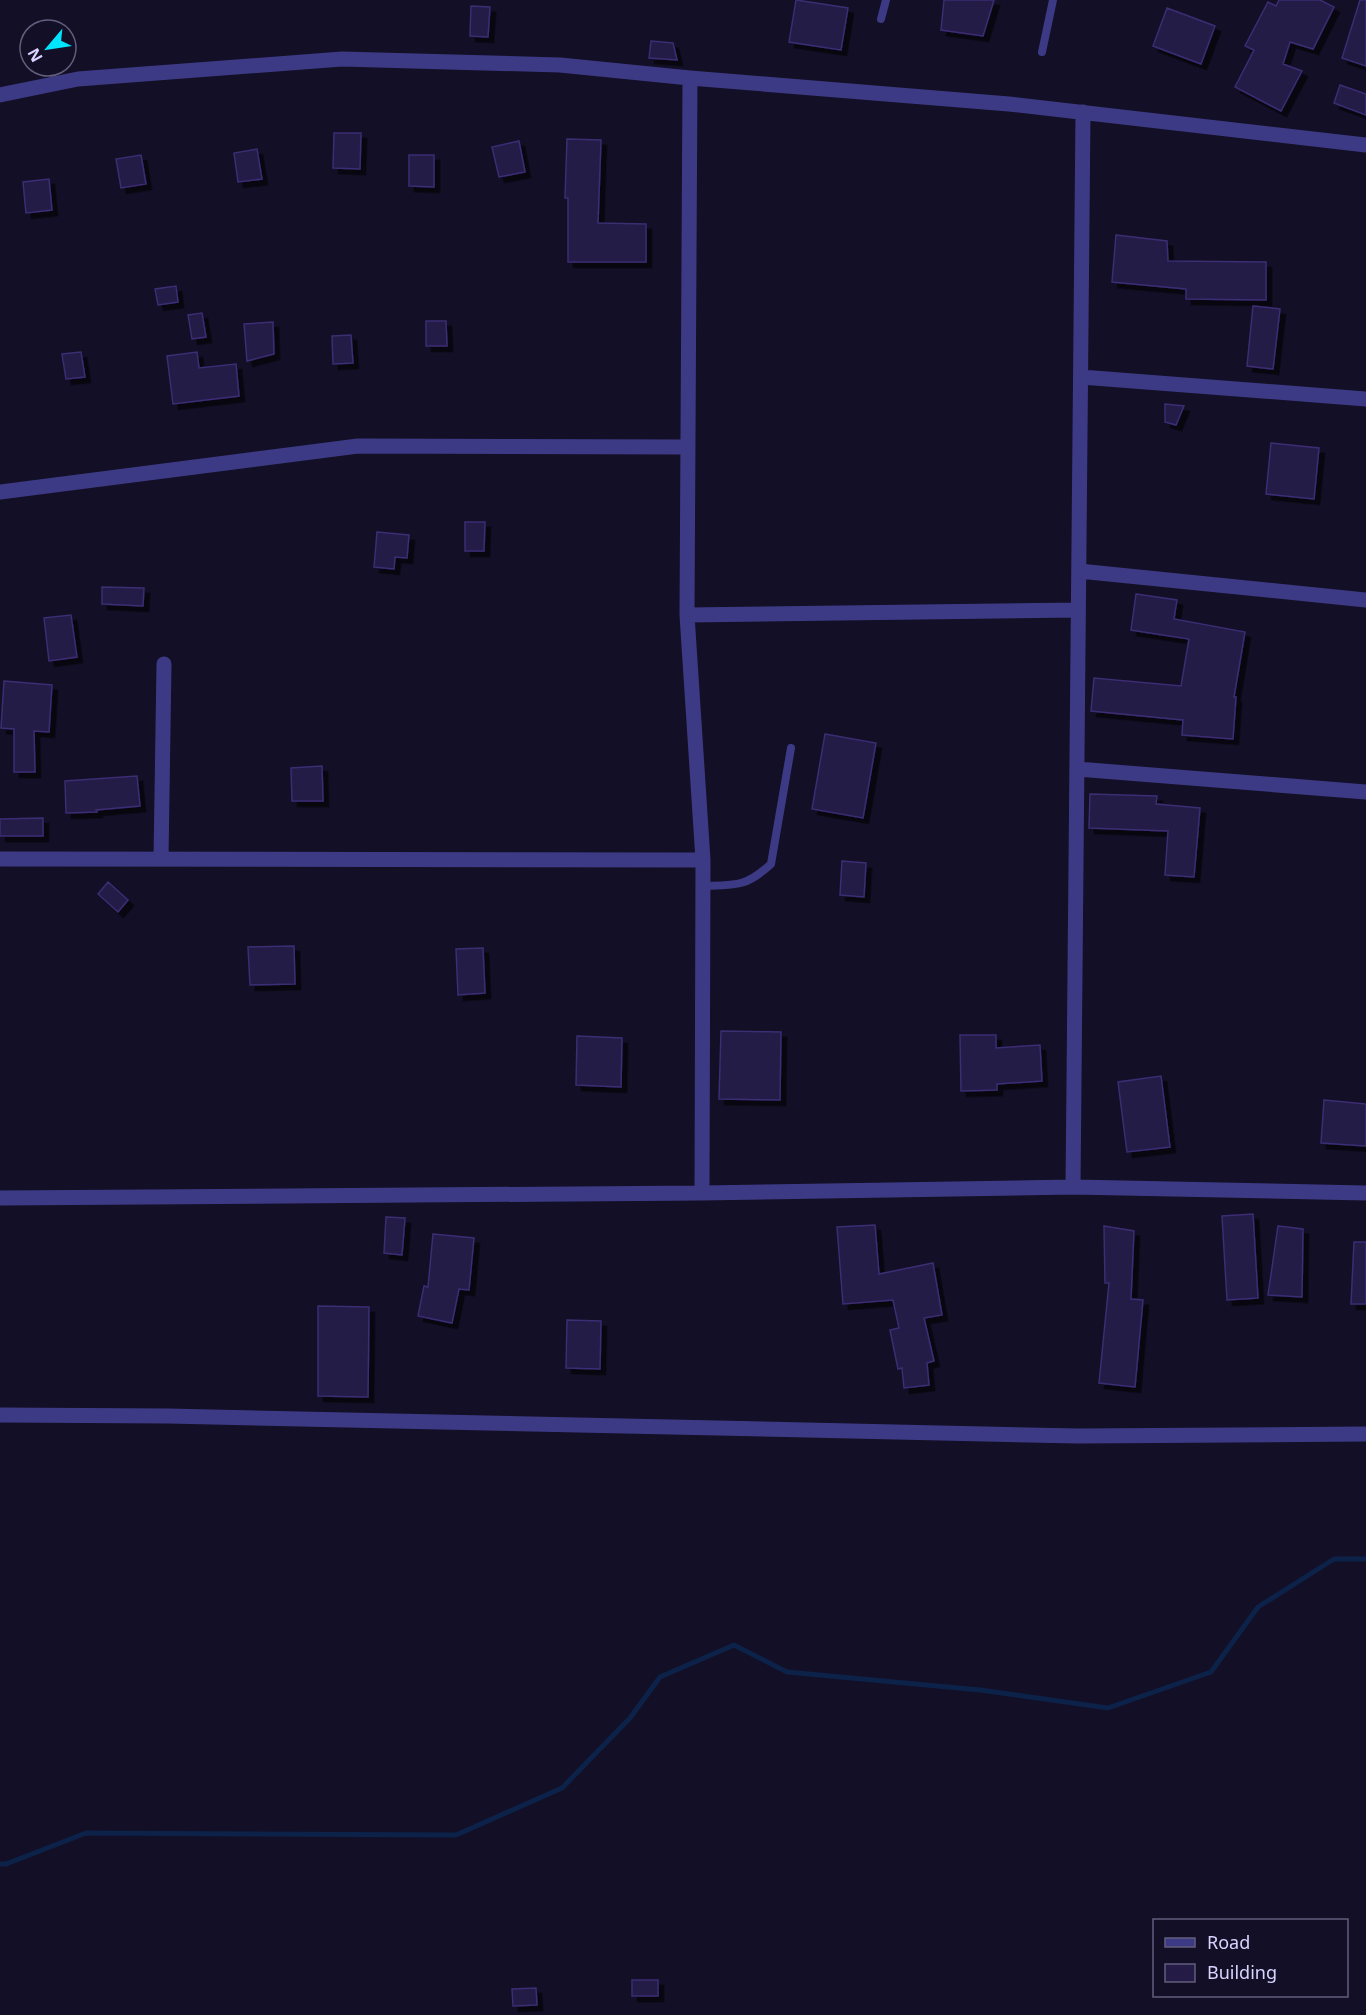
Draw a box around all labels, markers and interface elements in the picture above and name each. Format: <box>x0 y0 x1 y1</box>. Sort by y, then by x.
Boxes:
north arrow <box>18 18 78 78</box>
text: N <box>22 44 48 66</box>
legend <box>1153 1919 1348 1997</box>
text: Road <box>1207 1930 1250 1954</box>
text: Building <box>1207 1960 1277 1984</box>

